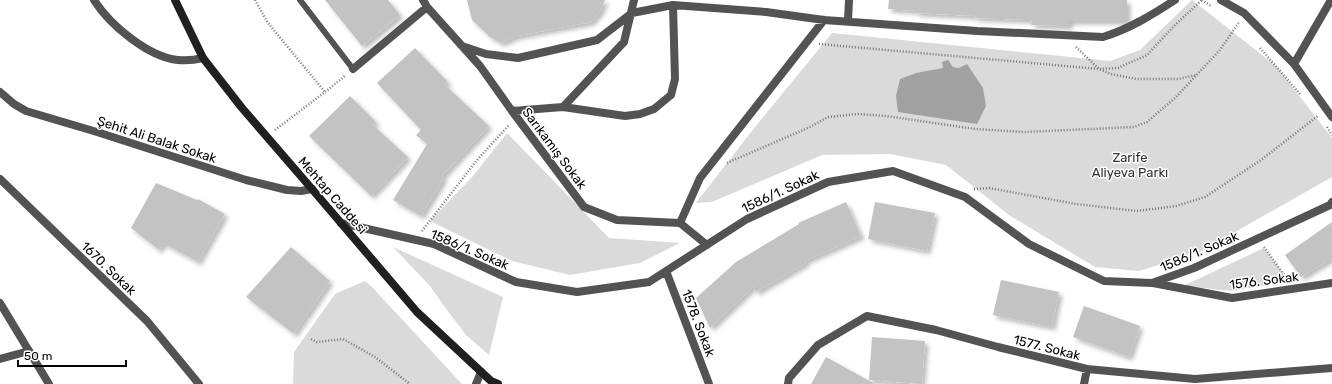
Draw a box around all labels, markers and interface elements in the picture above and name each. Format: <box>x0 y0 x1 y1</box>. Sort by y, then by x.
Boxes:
street label: Sarıkamış Sokak <box>519 105 590 192</box>
street label: Şehit Ali Balak Sokak <box>95 113 219 166</box>
park label: Zarife Aliyeva Parkı <box>1092 150 1168 180</box>
street label: Mehtap Caddesi <box>295 154 370 237</box>
street label: 1586/1. Sokak <box>739 167 822 216</box>
street label: 1586/1. Sokak <box>428 226 511 273</box>
street label: 1586/1. Sokak <box>1158 228 1241 275</box>
street label: 1670. Sokak <box>78 239 139 298</box>
street label: 1576. Sokak <box>1228 269 1300 292</box>
street label: 1578. Sokak <box>679 288 718 359</box>
street label: 1577. Sokak <box>1012 332 1082 363</box>
scale bar <box>18 342 126 368</box>
text: 50 m <box>24 349 52 363</box>

